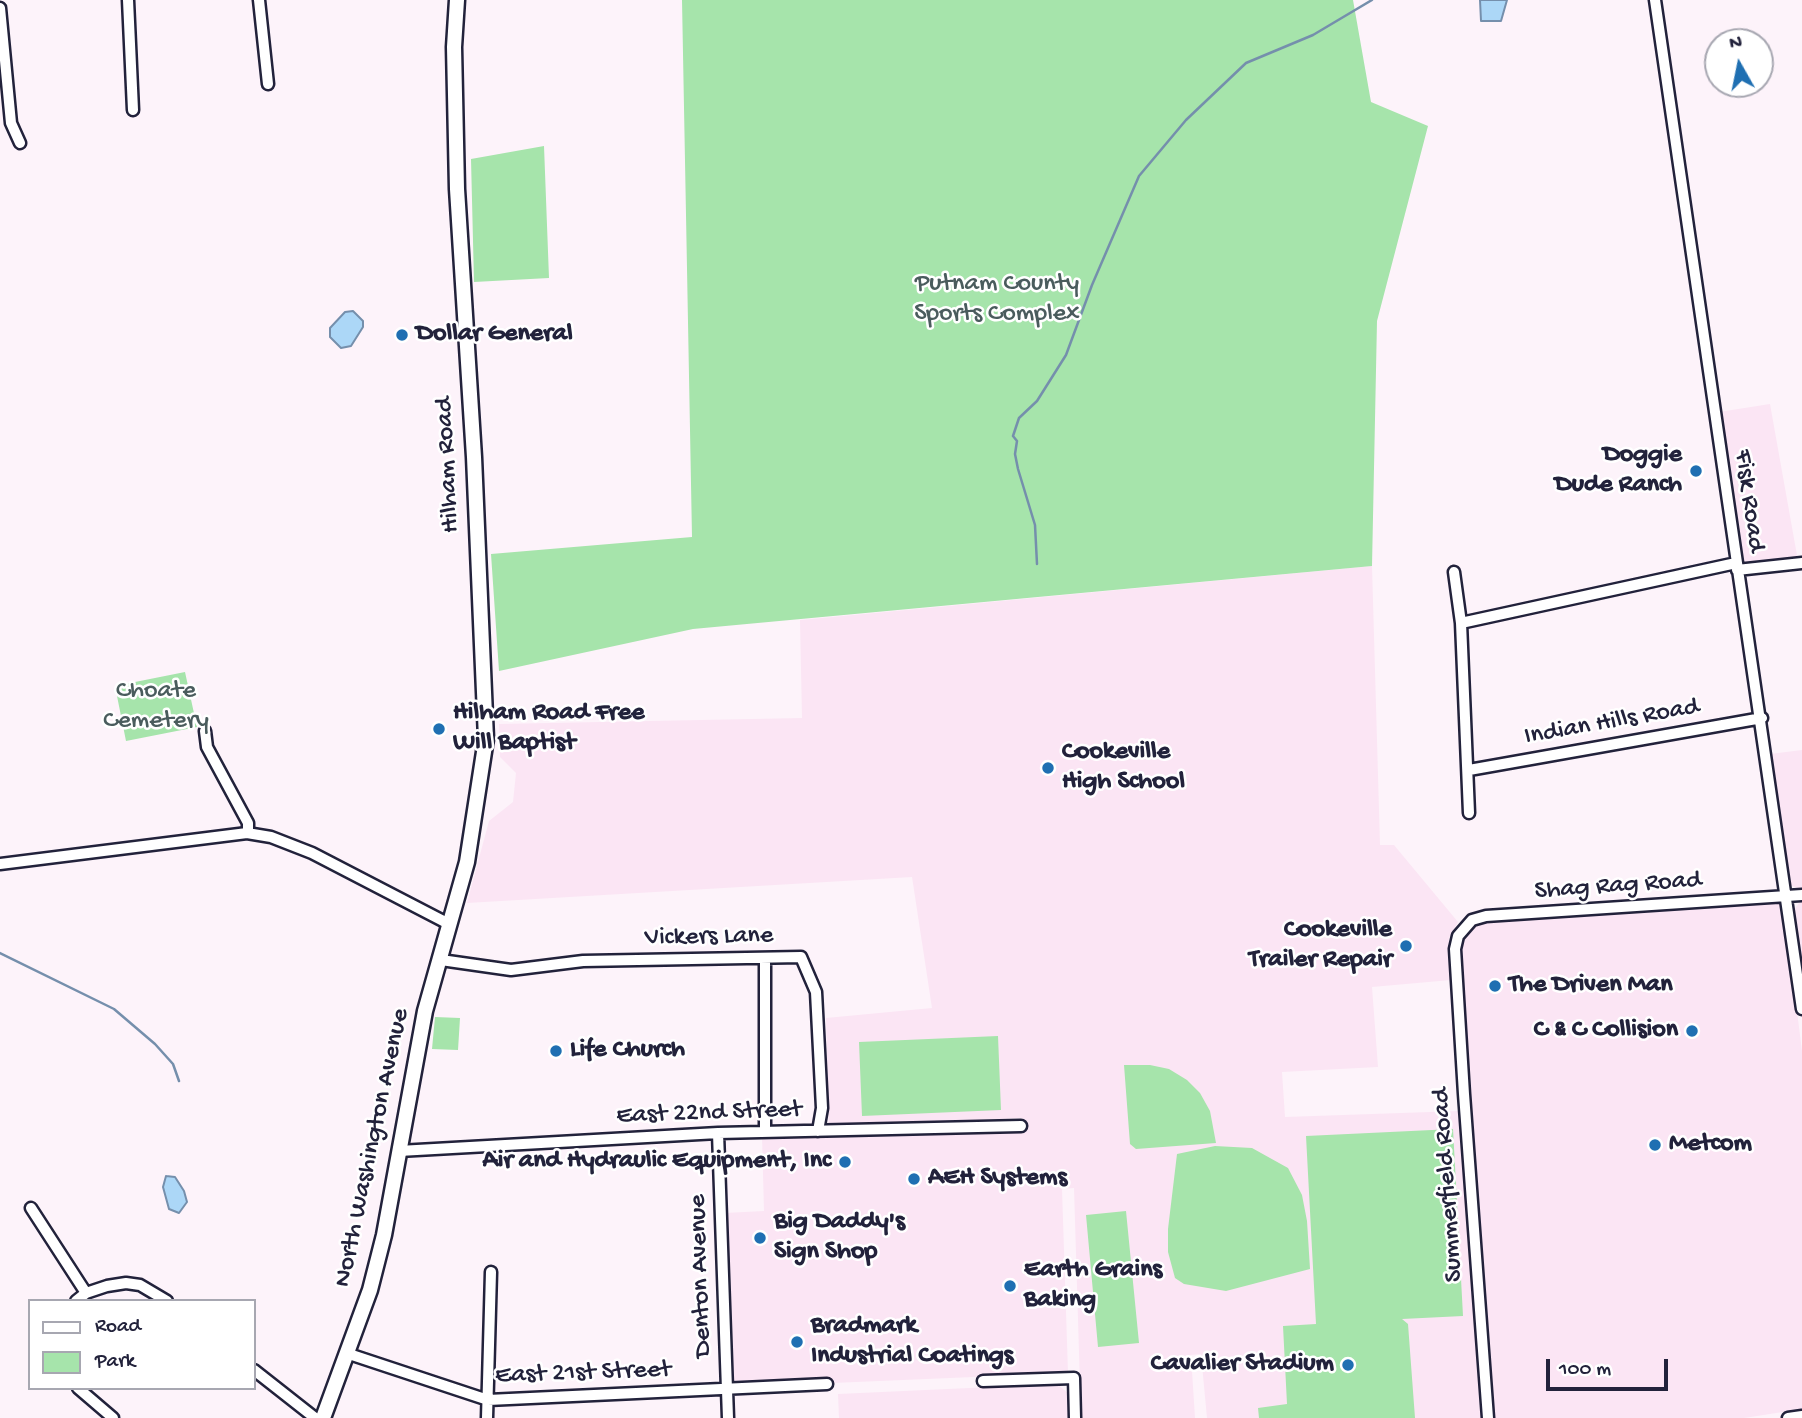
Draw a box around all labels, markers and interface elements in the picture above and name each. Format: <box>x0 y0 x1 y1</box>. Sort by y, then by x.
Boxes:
north arrow <box>1704 28 1774 98</box>
text: N <box>1728 31 1744 56</box>
park label: Putnam County Sports Complex <box>914 269 1080 330</box>
place label: Dollar General <box>416 319 573 351</box>
marker: Dollar General <box>394 327 410 343</box>
street label: Hilham Road <box>430 396 468 534</box>
place label: Doggie Dude Ranch <box>1555 440 1682 502</box>
street label: Fisk Road <box>1725 448 1771 554</box>
marker: Doggie Dude Ranch <box>1688 463 1704 479</box>
park label: Choate Cemetery <box>103 676 209 738</box>
street label: Indian Hills Road <box>1522 692 1702 754</box>
place label: Hilham Road Free Will Baptist <box>453 698 645 760</box>
marker: Hilham Road Free Will Baptist <box>431 721 447 737</box>
place label: Cookeville High School <box>1062 737 1185 798</box>
marker: Cookeville High School <box>1040 760 1056 776</box>
street label: Shag Rag Road <box>1534 866 1702 908</box>
place label: Cookeville Trailer Repair <box>1249 915 1392 976</box>
street label: Vickers Lane <box>644 921 774 955</box>
marker: Cookeville Trailer Repair <box>1398 938 1414 954</box>
place label: The Driven Man <box>1509 970 1673 1002</box>
marker: The Driven Man <box>1487 978 1503 994</box>
street label: North Washington Avenue <box>328 1006 418 1290</box>
place label: C & C Collision <box>1534 1015 1678 1047</box>
marker: C & C Collision <box>1684 1023 1700 1039</box>
place label: Life Church <box>570 1035 685 1067</box>
marker: Life Church <box>548 1043 564 1059</box>
street label: Summerfield Road <box>1427 1087 1471 1283</box>
street label: East 22nd Street <box>616 1095 802 1133</box>
place label: Metcom <box>1669 1129 1752 1161</box>
marker: Metcom <box>1647 1137 1663 1153</box>
place label: Air and Hydraulic Equipment, Inc <box>482 1146 831 1178</box>
marker: Air and Hydraulic Equipment, Inc <box>837 1154 853 1170</box>
place label: AEH Systems <box>928 1163 1067 1195</box>
marker: AEH Systems <box>906 1171 922 1187</box>
street label: Denton Avenue <box>684 1194 720 1358</box>
place label: Big Daddy's Sign Shop <box>774 1207 905 1268</box>
marker: Big Daddy's Sign Shop <box>752 1230 768 1246</box>
place label: Earth Grains Baking <box>1024 1255 1162 1316</box>
marker: Earth Grains Baking <box>1002 1278 1018 1294</box>
legend <box>28 1299 256 1390</box>
place label: Bradmark Industrial Coatings <box>811 1311 1013 1372</box>
text: Road <box>95 1315 141 1340</box>
marker: Bradmark Industrial Coatings <box>789 1334 805 1350</box>
scale bar <box>1550 1344 1672 1388</box>
place label: Cavalier Stadium <box>1151 1349 1334 1381</box>
text: Park <box>95 1350 135 1375</box>
street label: East 21st Street <box>495 1355 671 1393</box>
marker: Cavalier Stadium <box>1340 1357 1356 1373</box>
text: 100 m <box>1559 1358 1611 1383</box>

